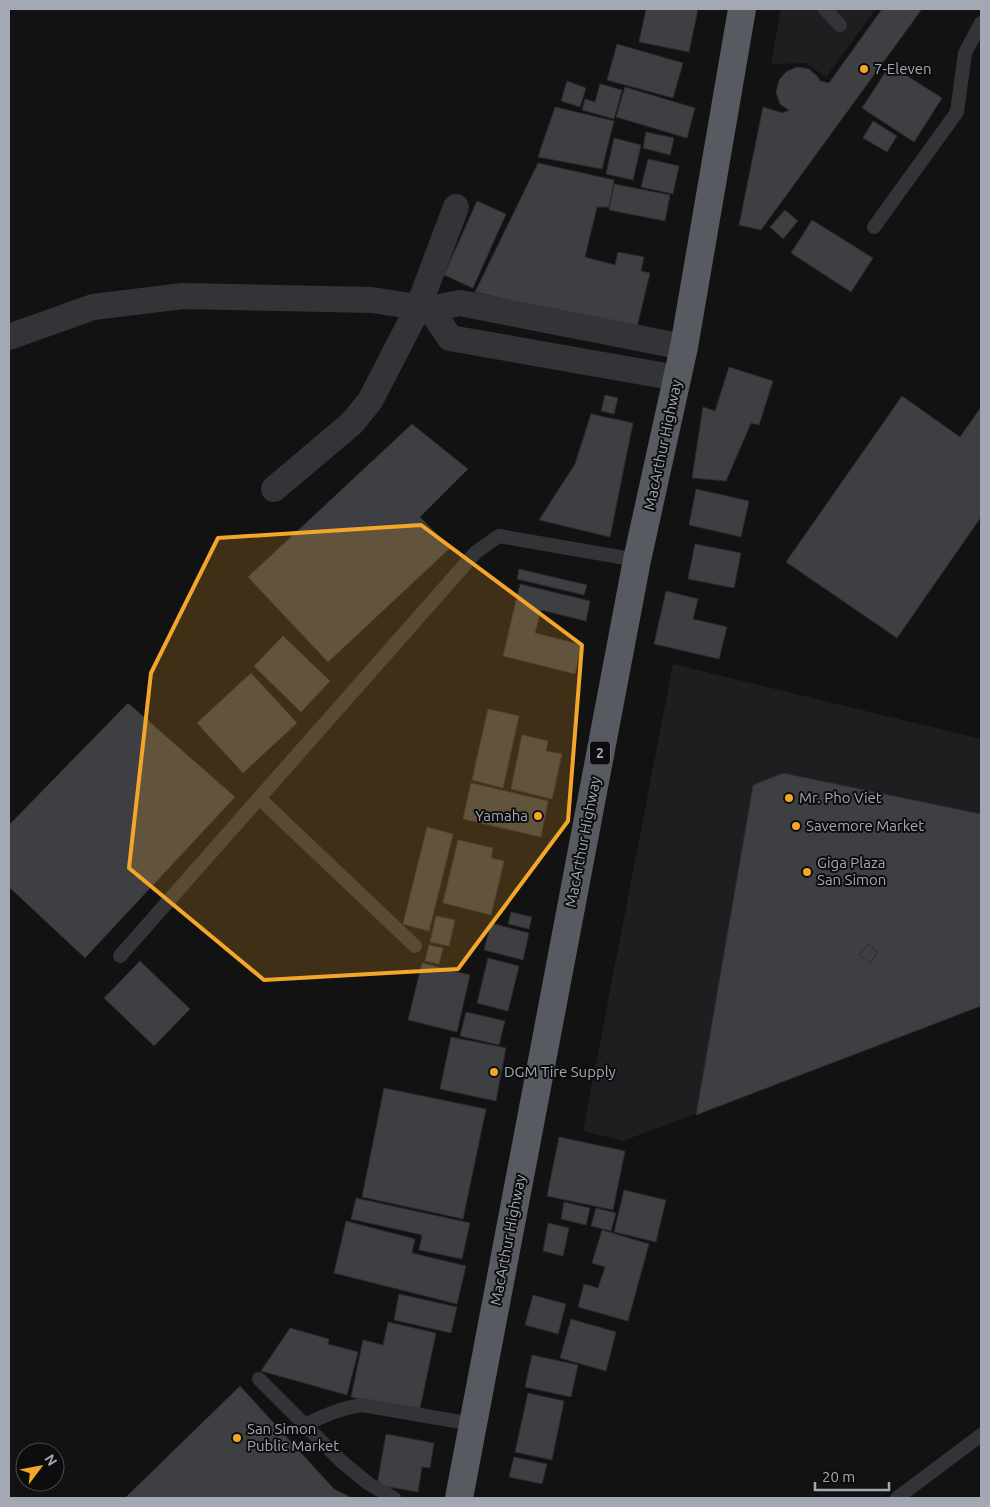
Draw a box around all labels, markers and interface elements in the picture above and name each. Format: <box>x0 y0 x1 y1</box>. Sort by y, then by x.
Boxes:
place label: 7-Eleven <box>874 60 932 77</box>
marker: 7-Eleven <box>858 63 870 75</box>
street label: MacArthur Highway <box>640 378 685 512</box>
road number: 2 <box>590 741 610 764</box>
street label: MacArthur Highway <box>561 775 604 909</box>
place label: Mr. Pho Viet <box>799 789 882 806</box>
marker: Mr. Pho Viet <box>783 792 795 804</box>
place label: Yamaha <box>475 807 528 824</box>
marker: Yamaha <box>532 810 544 822</box>
place label: Savemore Market <box>806 817 924 834</box>
marker: Savemore Market <box>790 820 802 832</box>
place label: Giga Plaza San Simon <box>817 854 886 888</box>
marker: Giga Plaza San Simon <box>801 866 813 878</box>
place label: DGM Tire Supply <box>504 1063 616 1080</box>
marker: DGM Tire Supply <box>488 1066 500 1078</box>
street label: MacArthur Highway <box>486 1173 529 1307</box>
place label: San Simon Public Market <box>247 1420 339 1454</box>
marker: San Simon Public Market <box>231 1432 243 1444</box>
north arrow <box>15 1442 65 1492</box>
text: N <box>41 1451 61 1469</box>
scale bar <box>815 1460 889 1492</box>
text: 20 m <box>822 1468 855 1485</box>

